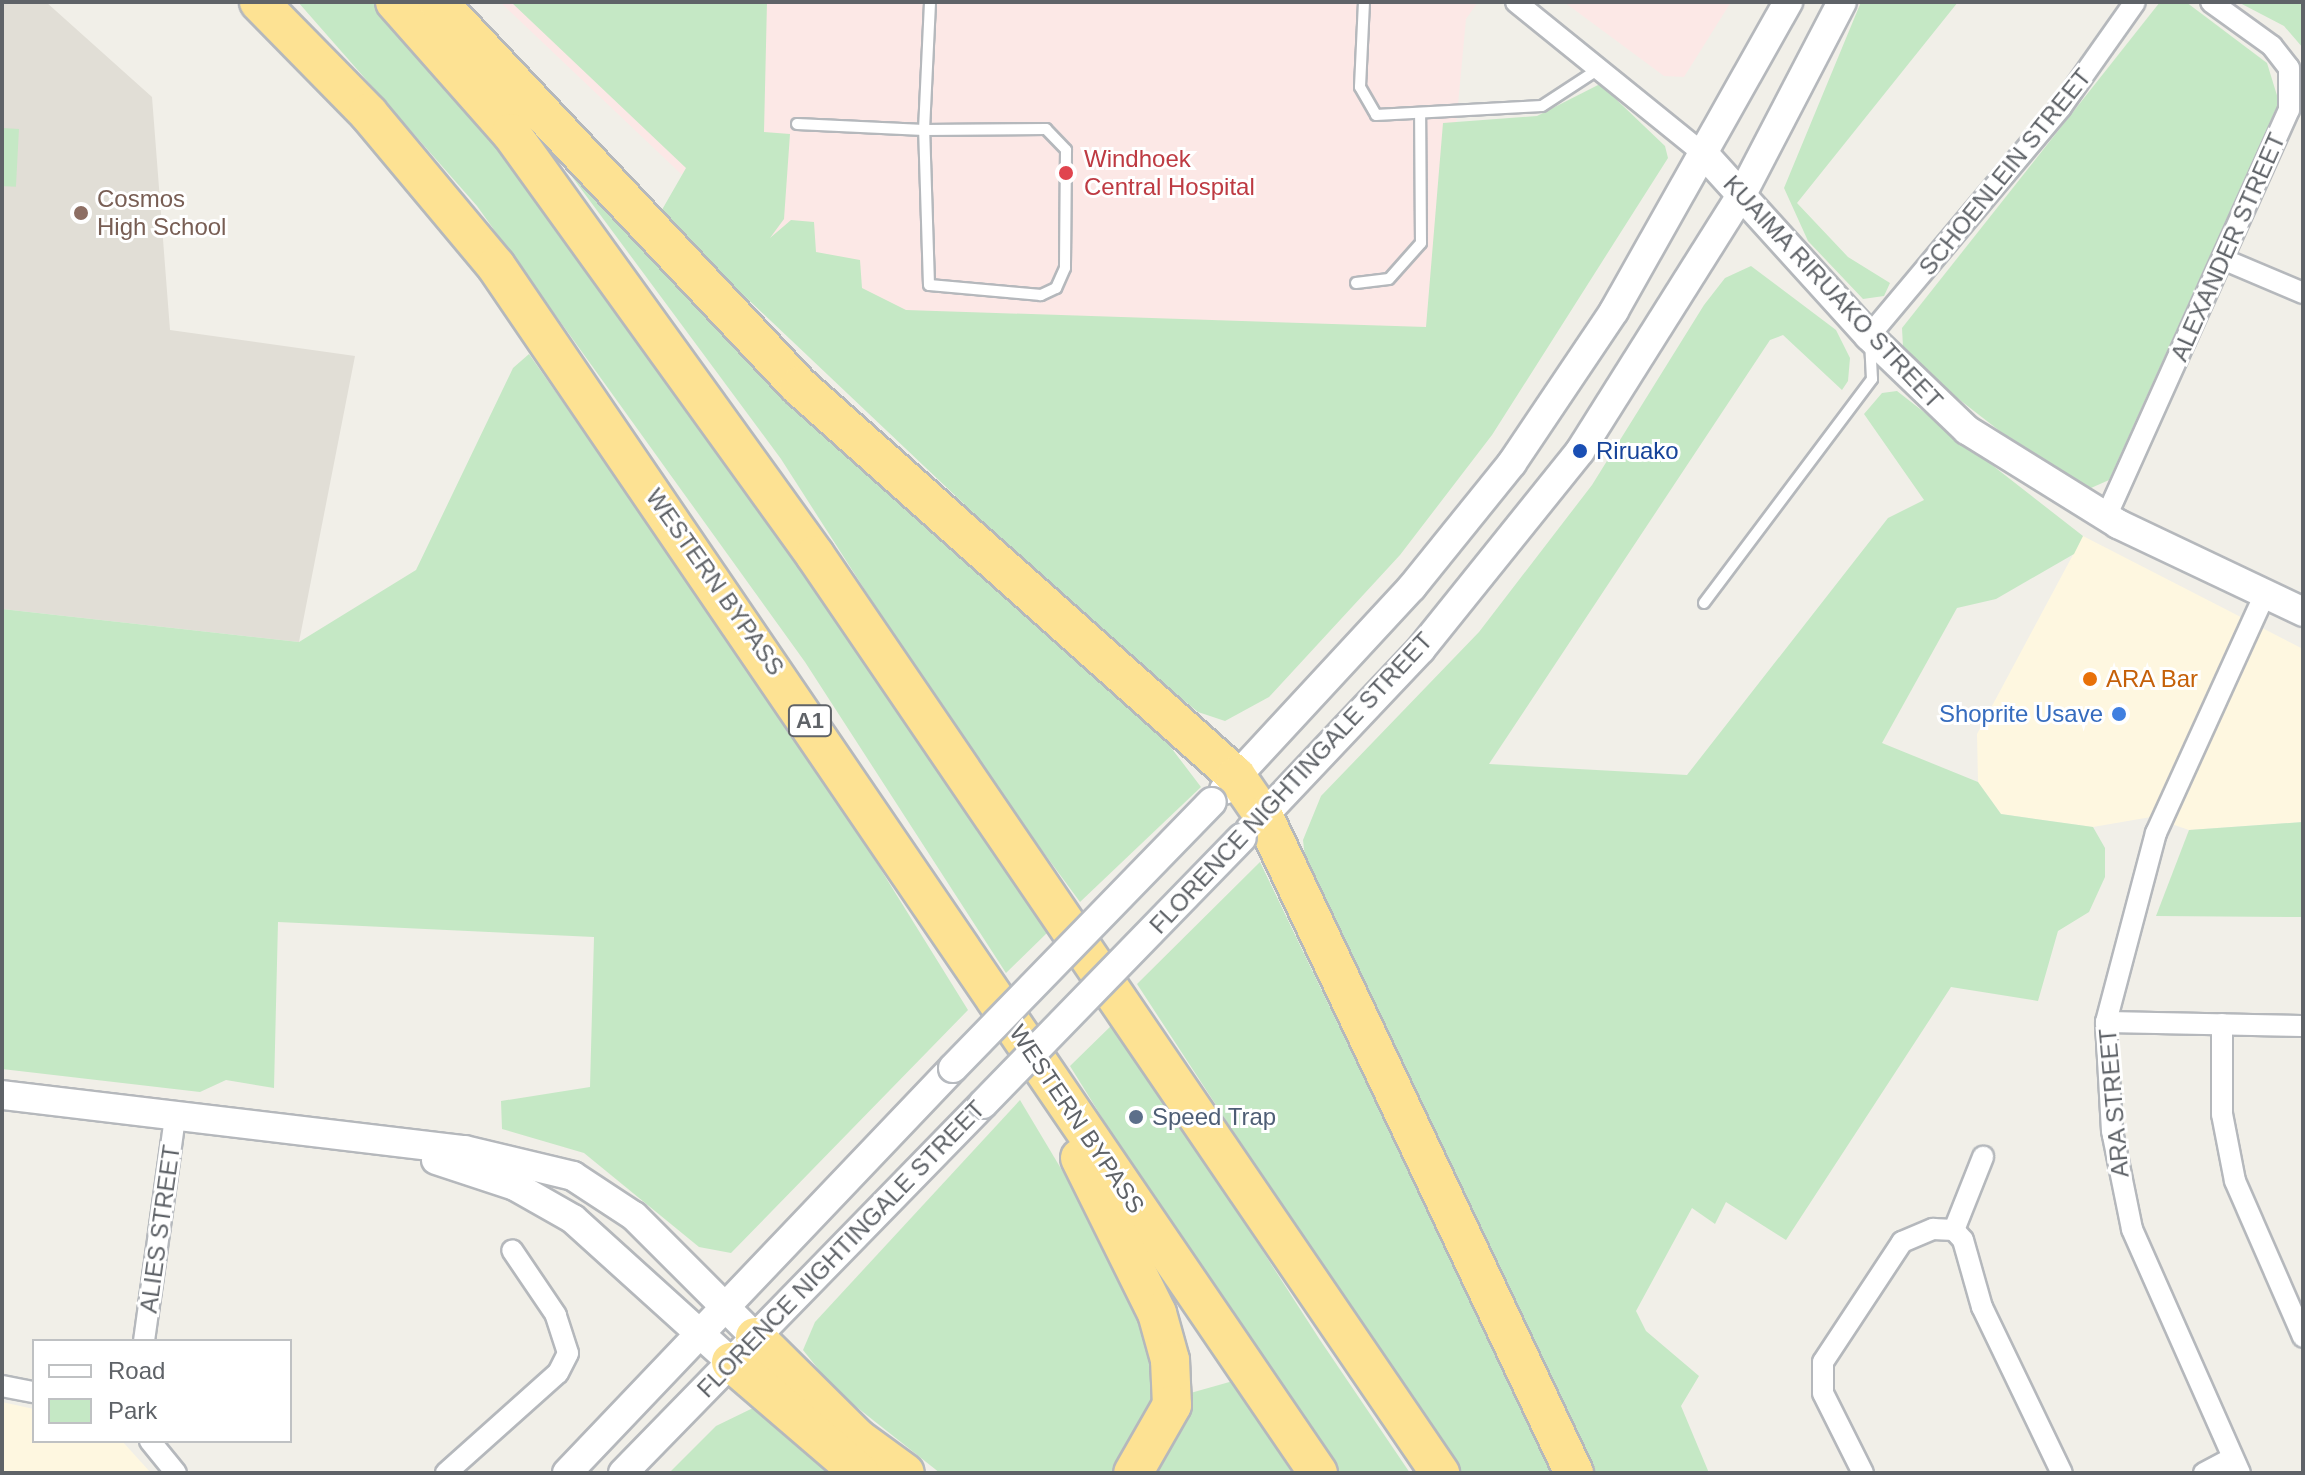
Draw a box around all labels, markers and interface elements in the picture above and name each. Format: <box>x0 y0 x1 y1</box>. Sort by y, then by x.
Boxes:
street label: SCHOENLEIN STREET <box>1913 63 2097 281</box>
street label: ALEXANDER STREET <box>2165 128 2291 366</box>
place label: Windhoek Central Hospital <box>1084 145 1255 201</box>
marker: Windhoek Central Hospital <box>1055 162 1077 184</box>
street label: KUAIMA RIRUAKO STREET <box>1717 169 1949 415</box>
place label: Cosmos High School <box>97 185 226 241</box>
marker: Cosmos High School <box>72 204 90 222</box>
place label: Riruako <box>1596 437 1679 465</box>
marker: Riruako <box>1571 442 1589 460</box>
street label: WESTERN BYPASS <box>640 483 790 681</box>
street label: FLORENCE NIGHTINGALE STREET <box>1144 626 1438 940</box>
place label: ARA Bar <box>2106 665 2199 693</box>
marker: ARA Bar <box>2081 670 2099 688</box>
place label: Shoprite Usave <box>1939 700 2103 728</box>
road number: A1 <box>786 703 834 739</box>
marker: Shoprite Usave <box>2110 705 2128 723</box>
street label: WESTERN BYPASS <box>1003 1019 1151 1219</box>
street label: ARA STREET <box>2093 1027 2135 1179</box>
street label: FLORENCE NIGHTINGALE STREET <box>691 1095 991 1403</box>
place label: Speed Trap <box>1152 1103 1277 1131</box>
marker: Speed Trap <box>1127 1108 1145 1126</box>
street label: ALIES STREET <box>134 1143 186 1315</box>
legend <box>32 1339 292 1443</box>
text: Road <box>108 1357 165 1384</box>
text: Park <box>108 1397 157 1424</box>

